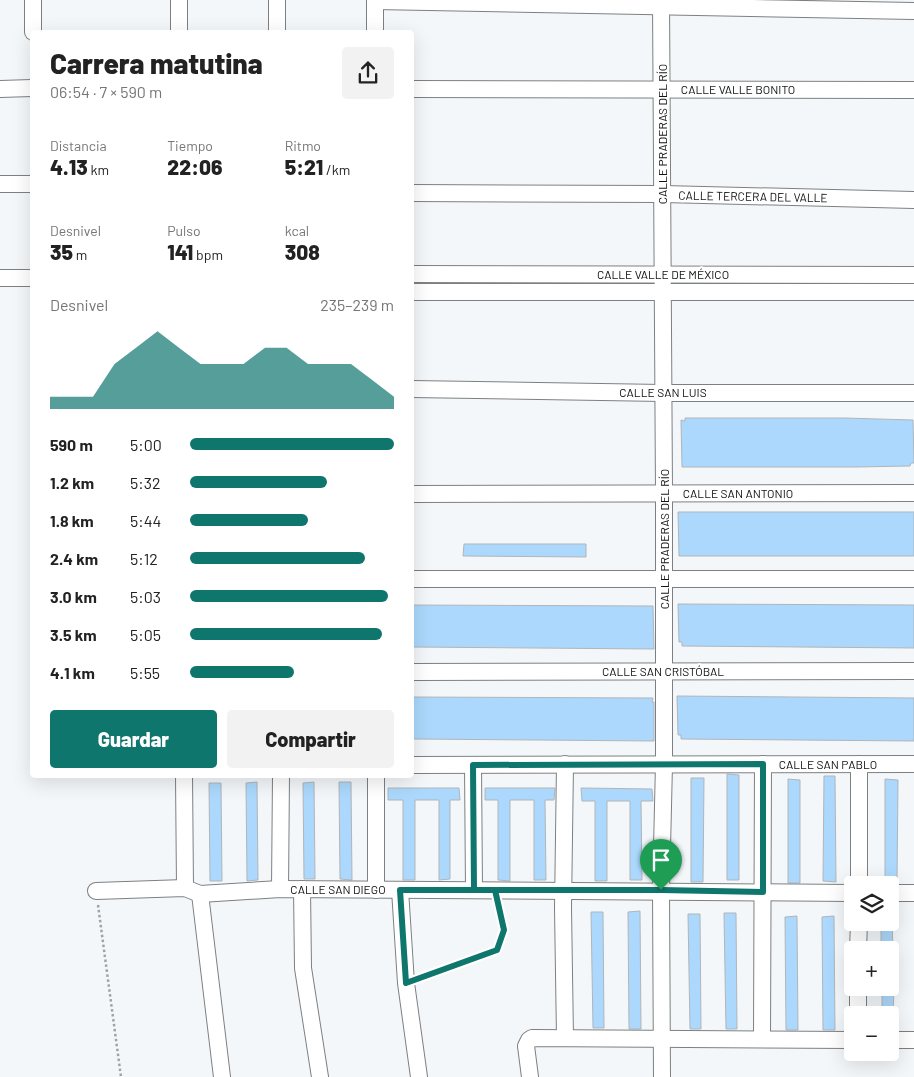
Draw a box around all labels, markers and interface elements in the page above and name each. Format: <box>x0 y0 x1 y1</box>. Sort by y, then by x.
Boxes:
text: Carrera matutina <box>50 46 263 80</box>
button: share <box>342 47 394 99</box>
street label: CALLE PRADERAS DEL RÍO <box>655 64 669 204</box>
text: 06:54 · 7 × 590 m <box>50 82 162 101</box>
street label: CALLE VALLE BONITO <box>681 82 795 96</box>
text: Distancia <box>50 137 107 154</box>
text: Tiempo <box>167 137 213 154</box>
text: Ritmo <box>285 137 321 154</box>
text: 4.13 <box>50 154 88 179</box>
text: 22:06 <box>167 154 222 179</box>
text: 5:21 <box>285 154 323 179</box>
text: km <box>88 161 109 178</box>
text: /km <box>323 161 350 178</box>
street label: CALLE TERCERA DEL VALLE <box>678 188 828 204</box>
text: Desnivel <box>50 222 101 239</box>
text: Pulso <box>167 222 201 239</box>
text: kcal <box>285 222 309 239</box>
text: 35 <box>50 239 73 264</box>
text: 141 <box>167 239 193 264</box>
text: 308 <box>285 239 320 264</box>
text: m <box>73 246 87 263</box>
text: bpm <box>193 246 223 263</box>
street label: CALLE VALLE DE MÉXICO <box>597 267 729 281</box>
text: Desnivel <box>50 295 108 314</box>
text: 235–239 m <box>320 295 394 314</box>
street label: CALLE SAN LUIS <box>619 385 707 399</box>
text: 590 m <box>50 435 93 454</box>
text: 5:00 <box>130 435 162 454</box>
street label: CALLE PRADERAS DEL RÍO <box>657 469 671 609</box>
text: 1.2 km <box>50 473 94 492</box>
text: 5:32 <box>130 473 160 492</box>
street label: CALLE SAN ANTONIO <box>683 486 793 500</box>
text: 1.8 km <box>50 511 94 530</box>
text: 5:44 <box>130 511 161 530</box>
text: 2.4 km <box>50 549 98 568</box>
text: 5:12 <box>130 549 158 568</box>
text: 3.0 km <box>50 587 97 606</box>
text: 5:03 <box>130 587 161 606</box>
text: 3.5 km <box>50 625 97 644</box>
text: 5:05 <box>130 625 161 644</box>
text: 4.1 km <box>50 663 95 682</box>
text: 5:55 <box>130 663 160 682</box>
street label: CALLE SAN CRISTÓBAL <box>602 664 724 678</box>
button: Guardar <box>50 710 217 768</box>
button: Compartir <box>227 710 394 768</box>
street label: CALLE SAN PABLO <box>779 757 877 771</box>
pin <box>640 839 682 890</box>
icon: arrive <box>647 846 675 874</box>
map controls <box>844 876 899 1061</box>
button: layers <box>844 876 899 931</box>
street label: CALLE SAN DIEGO <box>290 882 386 896</box>
button: + <box>844 941 899 996</box>
button: − <box>844 1006 899 1061</box>

